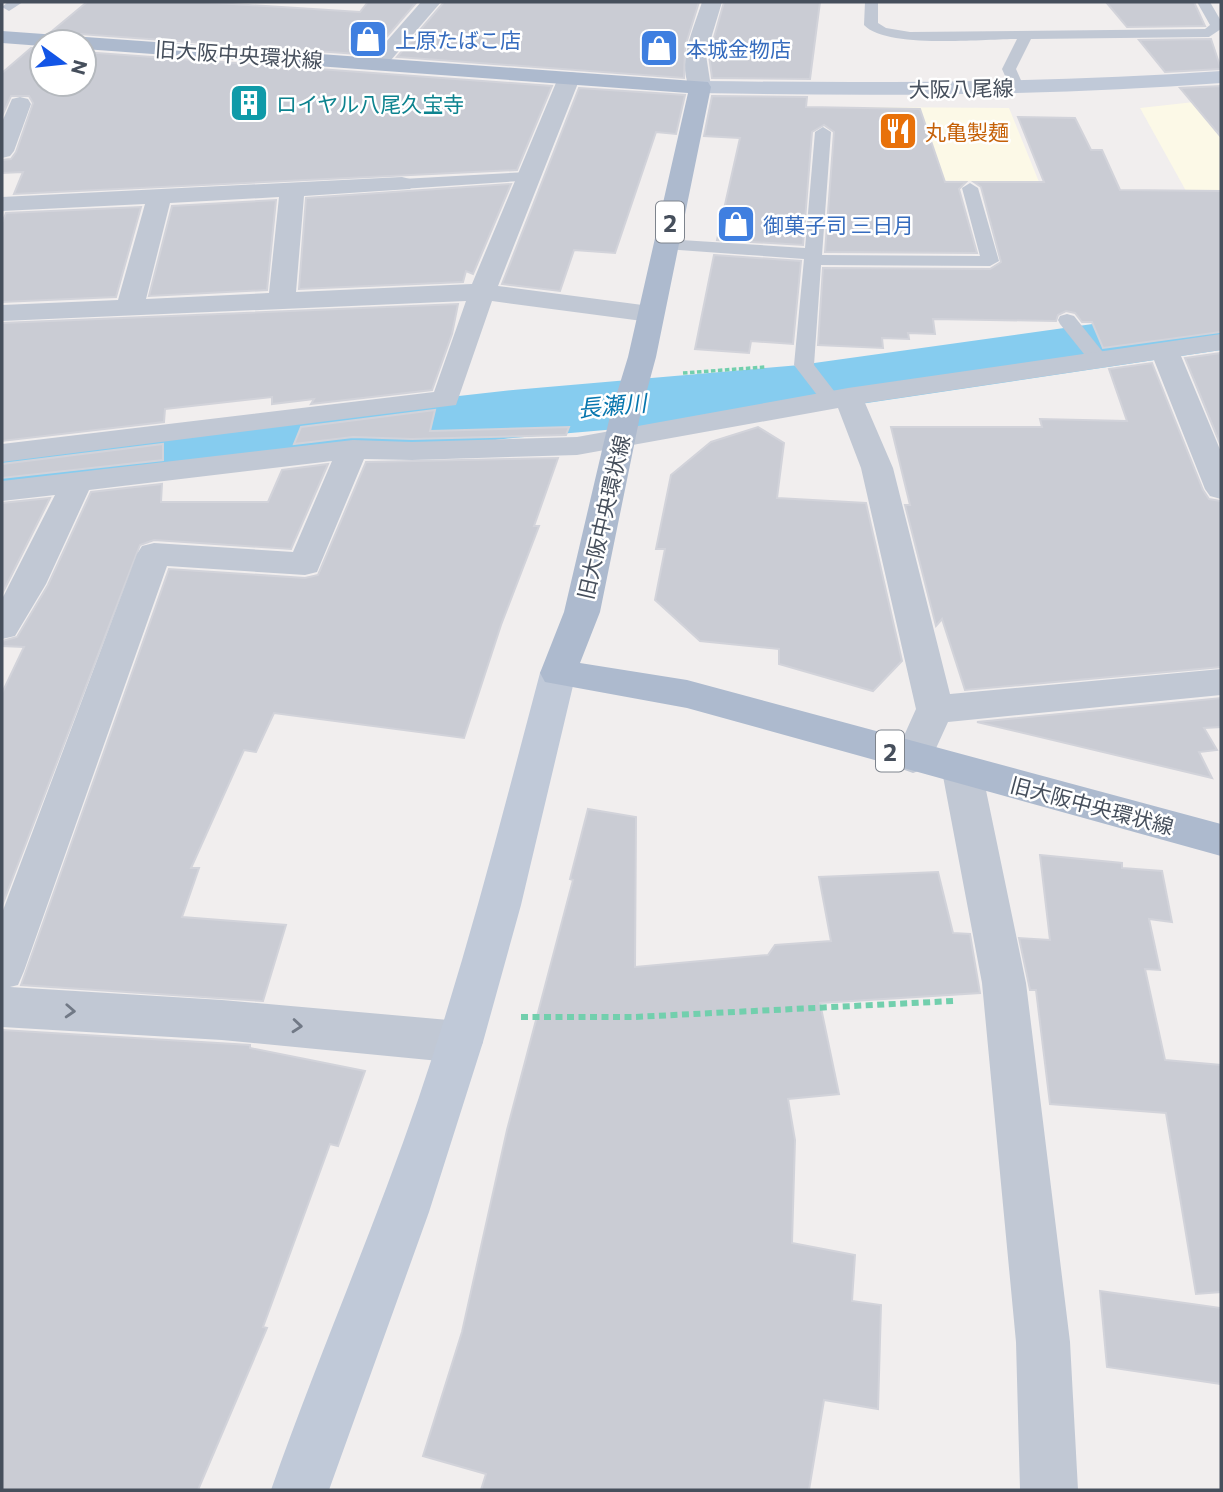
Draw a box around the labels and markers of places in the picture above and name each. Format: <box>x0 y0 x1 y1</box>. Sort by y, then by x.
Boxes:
shop icon: 上原たばこ店 <box>347 18 389 60</box>
place label: 上原たばこ店 <box>395 27 521 52</box>
shop icon: 本城金物店 <box>638 27 680 69</box>
place label: 本城金物店 <box>686 36 791 61</box>
building icon: ロイヤル八尾久宝寺 <box>228 82 270 124</box>
place label: ロイヤル八尾久宝寺 <box>276 91 464 116</box>
restaurant icon: 丸亀製麺 <box>877 110 919 152</box>
place label: 丸亀製麺 <box>925 119 1009 144</box>
shop icon: 御菓子司 三日月 <box>715 203 757 245</box>
place label: 御菓子司 三日月 <box>763 212 914 237</box>

